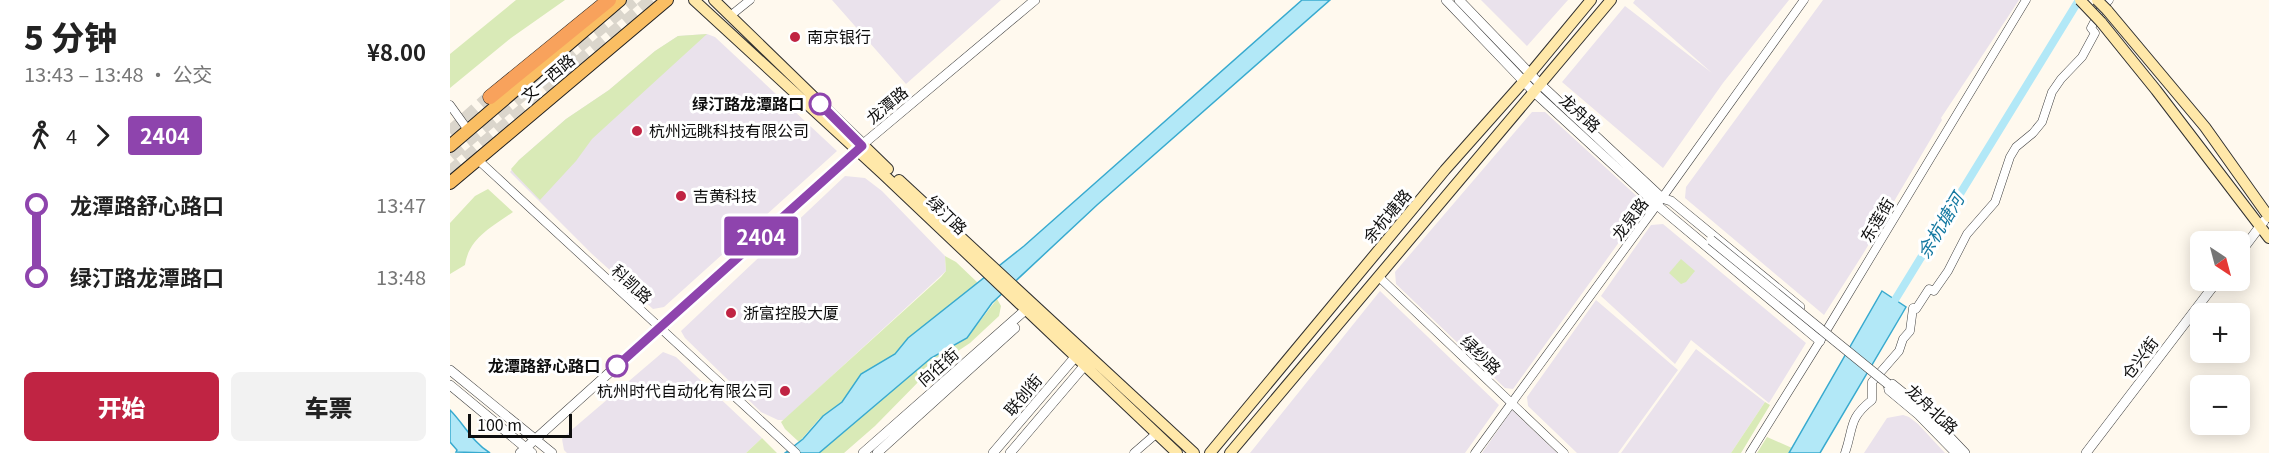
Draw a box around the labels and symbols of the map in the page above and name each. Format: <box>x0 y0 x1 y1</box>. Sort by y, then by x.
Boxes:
place label: 南京银行 <box>807 24 871 48</box>
marker: 南京银行 <box>788 30 802 44</box>
street label: 文一西路 <box>515 47 580 107</box>
street label: 龙潭路 <box>860 80 912 129</box>
street label: 龙舟路 <box>1555 87 1607 137</box>
place label: 绿汀路龙潭路口 <box>692 91 804 115</box>
marker: 绿汀路龙潭路口 <box>809 93 831 115</box>
place label: 杭州远眺科技有限公司 <box>649 118 809 142</box>
marker: 杭州远眺科技有限公司 <box>630 124 644 138</box>
place label: 吉黄科技 <box>693 183 757 207</box>
street label: 余杭塘路 <box>1356 183 1416 248</box>
water label: 余杭塘河 <box>1910 185 1971 263</box>
marker: 吉黄科技 <box>674 189 688 203</box>
street label: 绿汀路 <box>922 189 973 240</box>
street label: 龙泉路 <box>1605 192 1653 245</box>
street label: 东莲街 <box>1853 193 1899 246</box>
line badge: 2404 <box>719 216 803 256</box>
north arrow <box>2190 231 2250 291</box>
street label: 科凯路 <box>607 258 658 308</box>
place label: 浙富控股大厦 <box>743 300 839 324</box>
marker: 浙富控股大厦 <box>724 306 738 320</box>
street label: 绿纱路 <box>1456 329 1507 380</box>
street label: 仓兴街 <box>2115 331 2163 384</box>
street label: 向往街 <box>911 341 963 391</box>
place label: 龙潭路舒心路口 <box>488 353 600 377</box>
marker: 龙潭路舒心路口 <box>606 355 628 377</box>
street label: 联创街 <box>998 368 1047 420</box>
place label: 杭州时代自动化有限公司 <box>597 378 773 402</box>
street label: 龙舟北路 <box>1901 378 1964 439</box>
marker: 杭州时代自动化有限公司 <box>778 384 792 398</box>
scale bar <box>468 411 572 438</box>

